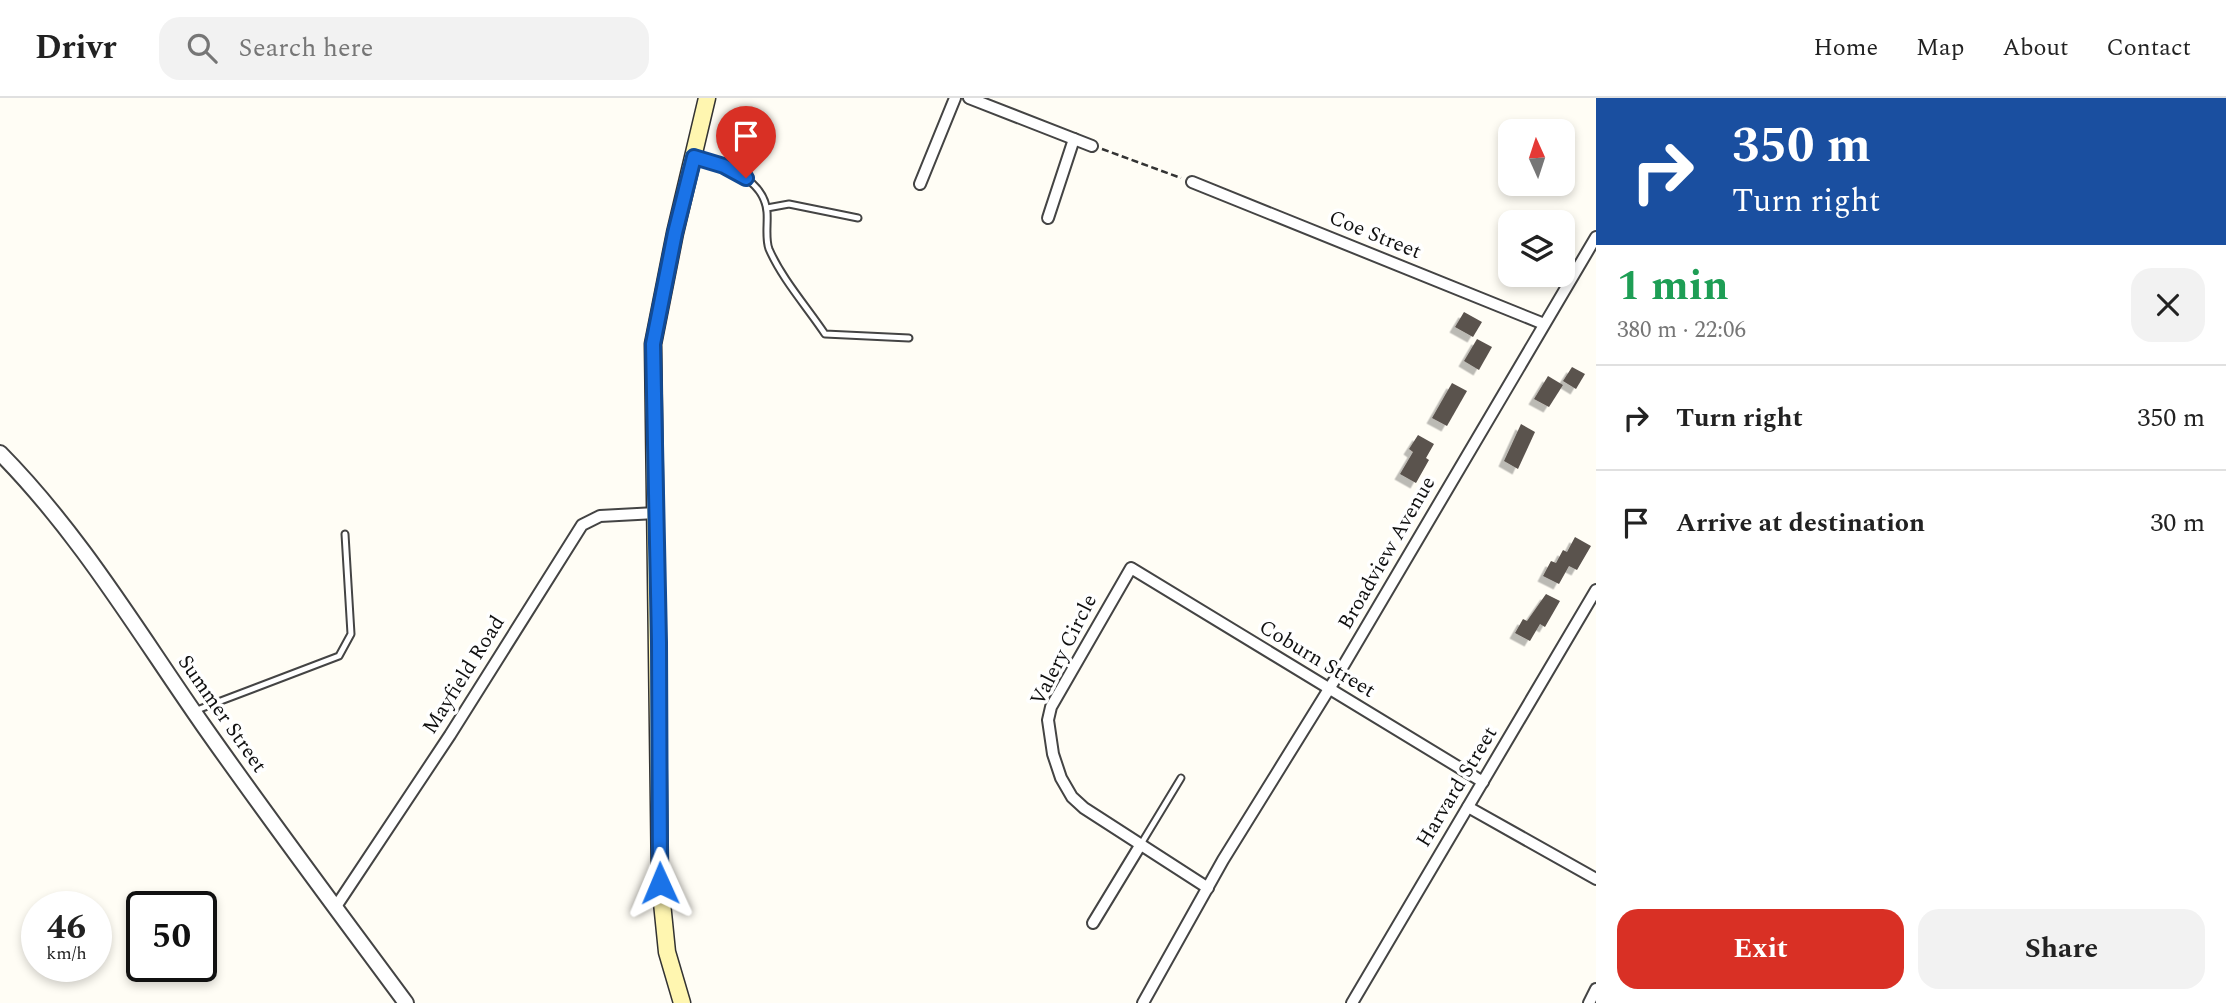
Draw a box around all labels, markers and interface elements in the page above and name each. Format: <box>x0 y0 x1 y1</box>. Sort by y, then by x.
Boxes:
search box <box>159 17 649 80</box>
text: Drivr <box>35 23 117 73</box>
text: Search here <box>239 28 373 68</box>
icon: search <box>183 29 221 67</box>
text: Home <box>1813 30 1878 66</box>
text: Map <box>1916 30 1964 66</box>
text: About <box>2002 30 2068 66</box>
text: Contact <box>2106 30 2191 66</box>
pin <box>716 106 776 178</box>
text: 350 m <box>1732 109 1871 184</box>
icon: arrive <box>727 117 765 155</box>
north arrow <box>1498 119 1575 196</box>
map controls <box>1498 119 1575 287</box>
icon: right <box>1617 126 1708 217</box>
text: Turn right <box>1732 177 1880 226</box>
street label: Coe Street <box>1324 202 1426 268</box>
button: layers <box>1498 210 1575 287</box>
text: 1 min <box>1617 255 1729 318</box>
button: close <box>2131 268 2205 342</box>
text: 380 m · 22:06 <box>1617 313 1746 348</box>
text: Turn right <box>1676 398 1803 438</box>
text: 350 m <box>2137 398 2205 438</box>
icon: right <box>1617 399 1655 437</box>
street label: Broadview Avenue <box>1330 470 1444 636</box>
text: Arrive at destination <box>1676 503 1925 543</box>
text: 30 m <box>2150 503 2205 543</box>
icon: arrive <box>1617 504 1655 542</box>
street label: Valery Circle <box>1022 589 1106 711</box>
street label: Mayfield Road <box>415 609 513 741</box>
street label: Coburn Street <box>1253 612 1381 706</box>
street label: Summer Street <box>169 648 275 780</box>
street label: Harvard Street <box>1408 720 1506 854</box>
position arrow <box>623 846 697 920</box>
speed limit sign: 50 <box>126 891 217 982</box>
text: 46 <box>47 901 86 954</box>
button: Exit <box>1617 909 1904 989</box>
button: Share <box>1918 909 2205 989</box>
text: km/h <box>46 940 87 967</box>

